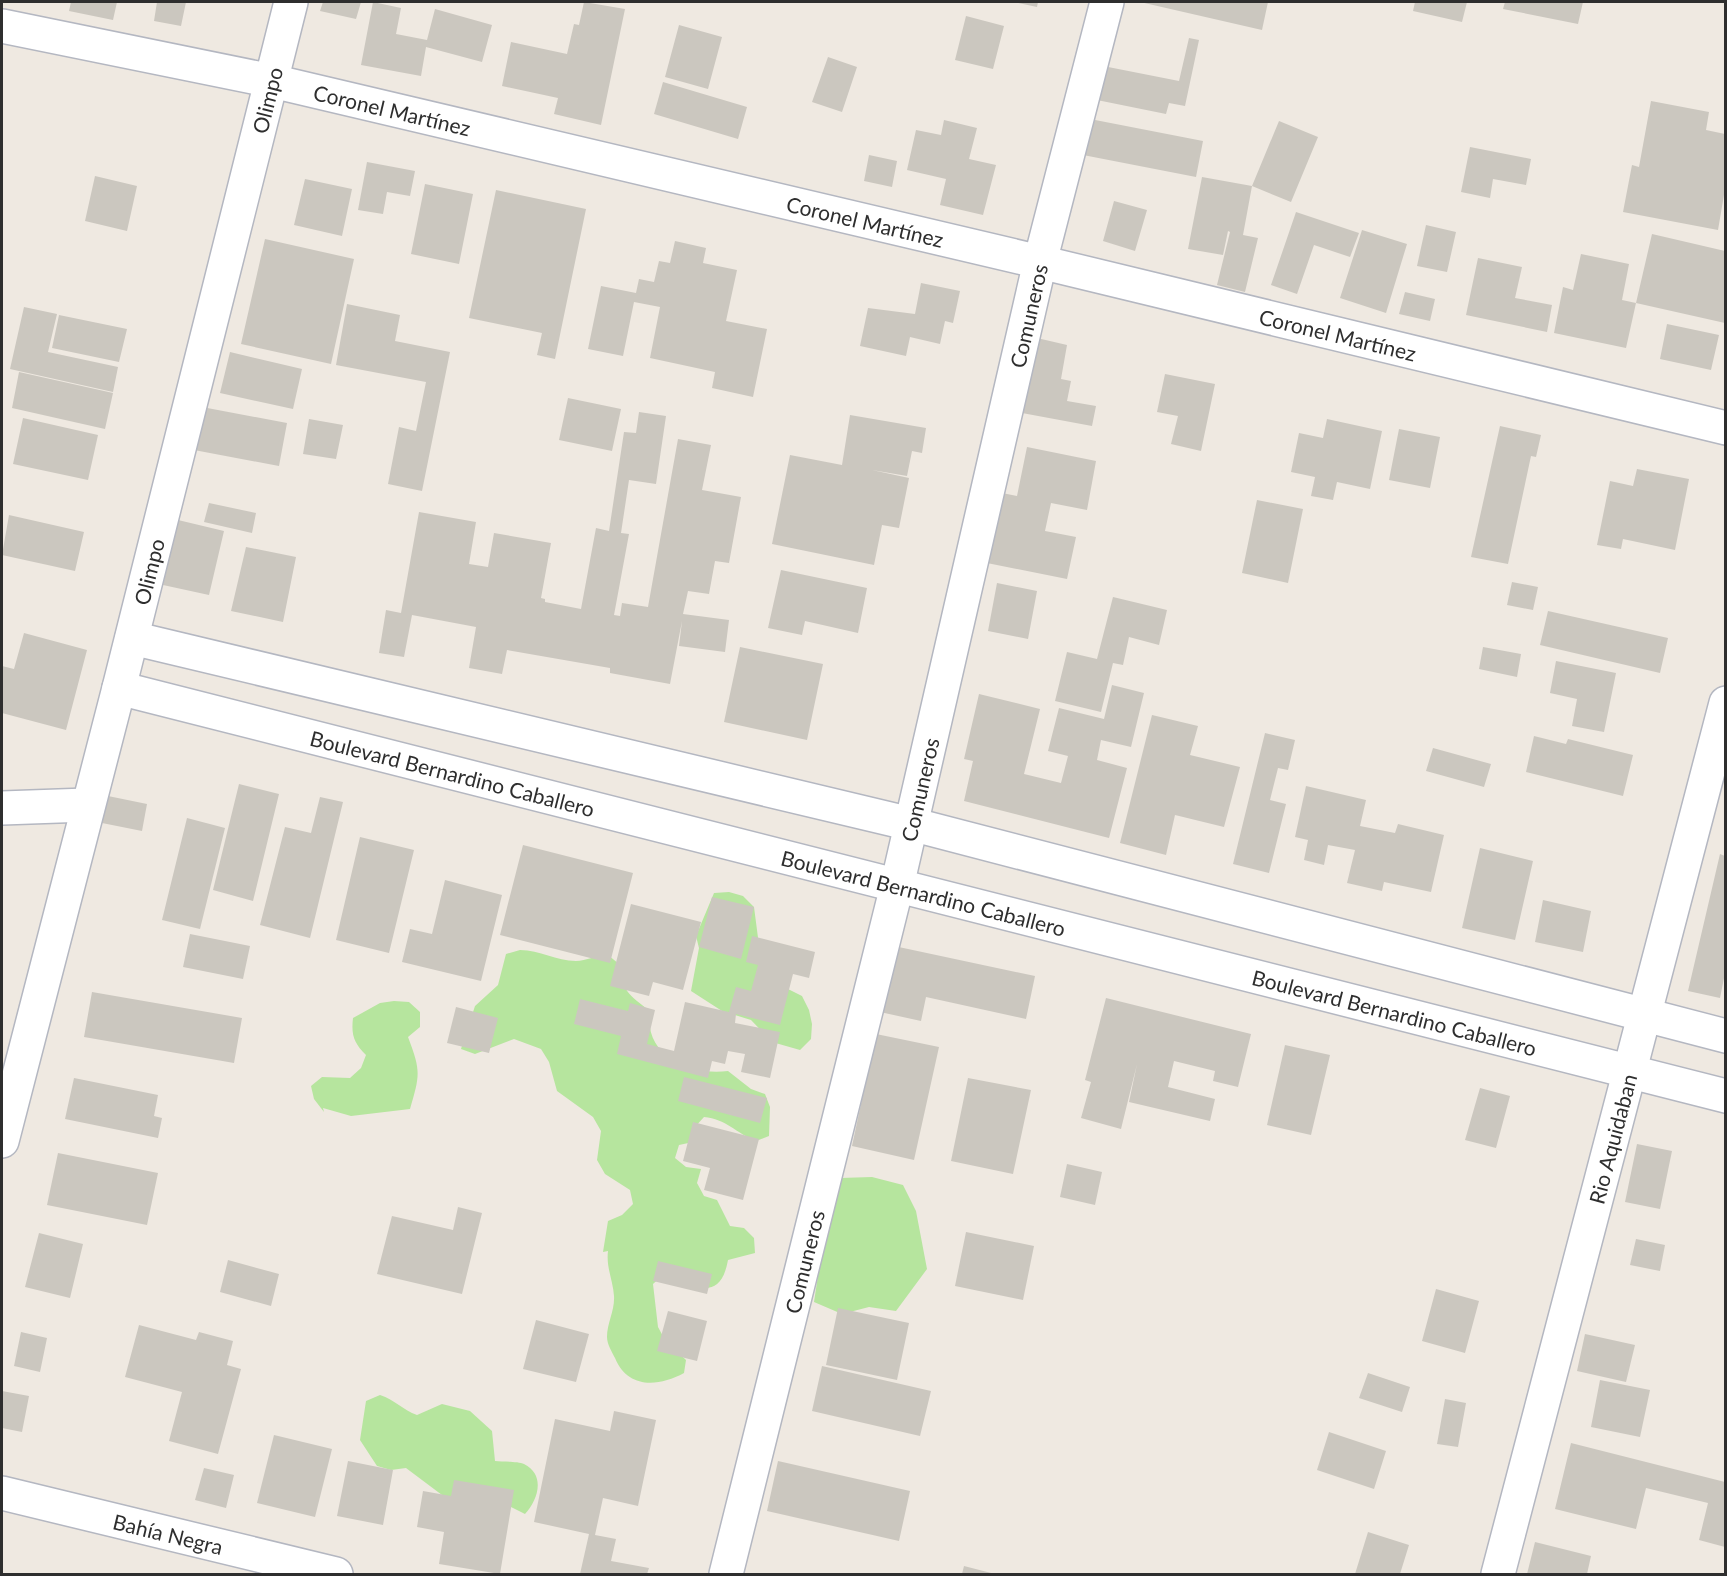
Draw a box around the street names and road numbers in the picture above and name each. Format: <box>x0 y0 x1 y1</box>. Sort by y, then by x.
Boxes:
street label: Olimpo <box>246 64 287 136</box>
street label: Coronel Martínez <box>311 79 473 140</box>
street label: Coronel Martínez <box>784 190 946 251</box>
street label: Comuneros <box>1004 261 1052 370</box>
street label: Coronel Martínez <box>1257 303 1419 365</box>
street label: Olimpo <box>128 536 169 607</box>
street label: Boulevard Bernardino Caballero <box>308 725 597 821</box>
street label: Comuneros <box>895 735 943 844</box>
street label: Boulevard Bernardino Caballero <box>779 844 1068 940</box>
street label: Boulevard Bernardino Caballero <box>1250 964 1539 1060</box>
street label: Rio Aquidaban <box>1583 1071 1641 1206</box>
street label: Comuneros <box>779 1207 829 1316</box>
street label: Bahía Negra <box>111 1508 226 1559</box>

